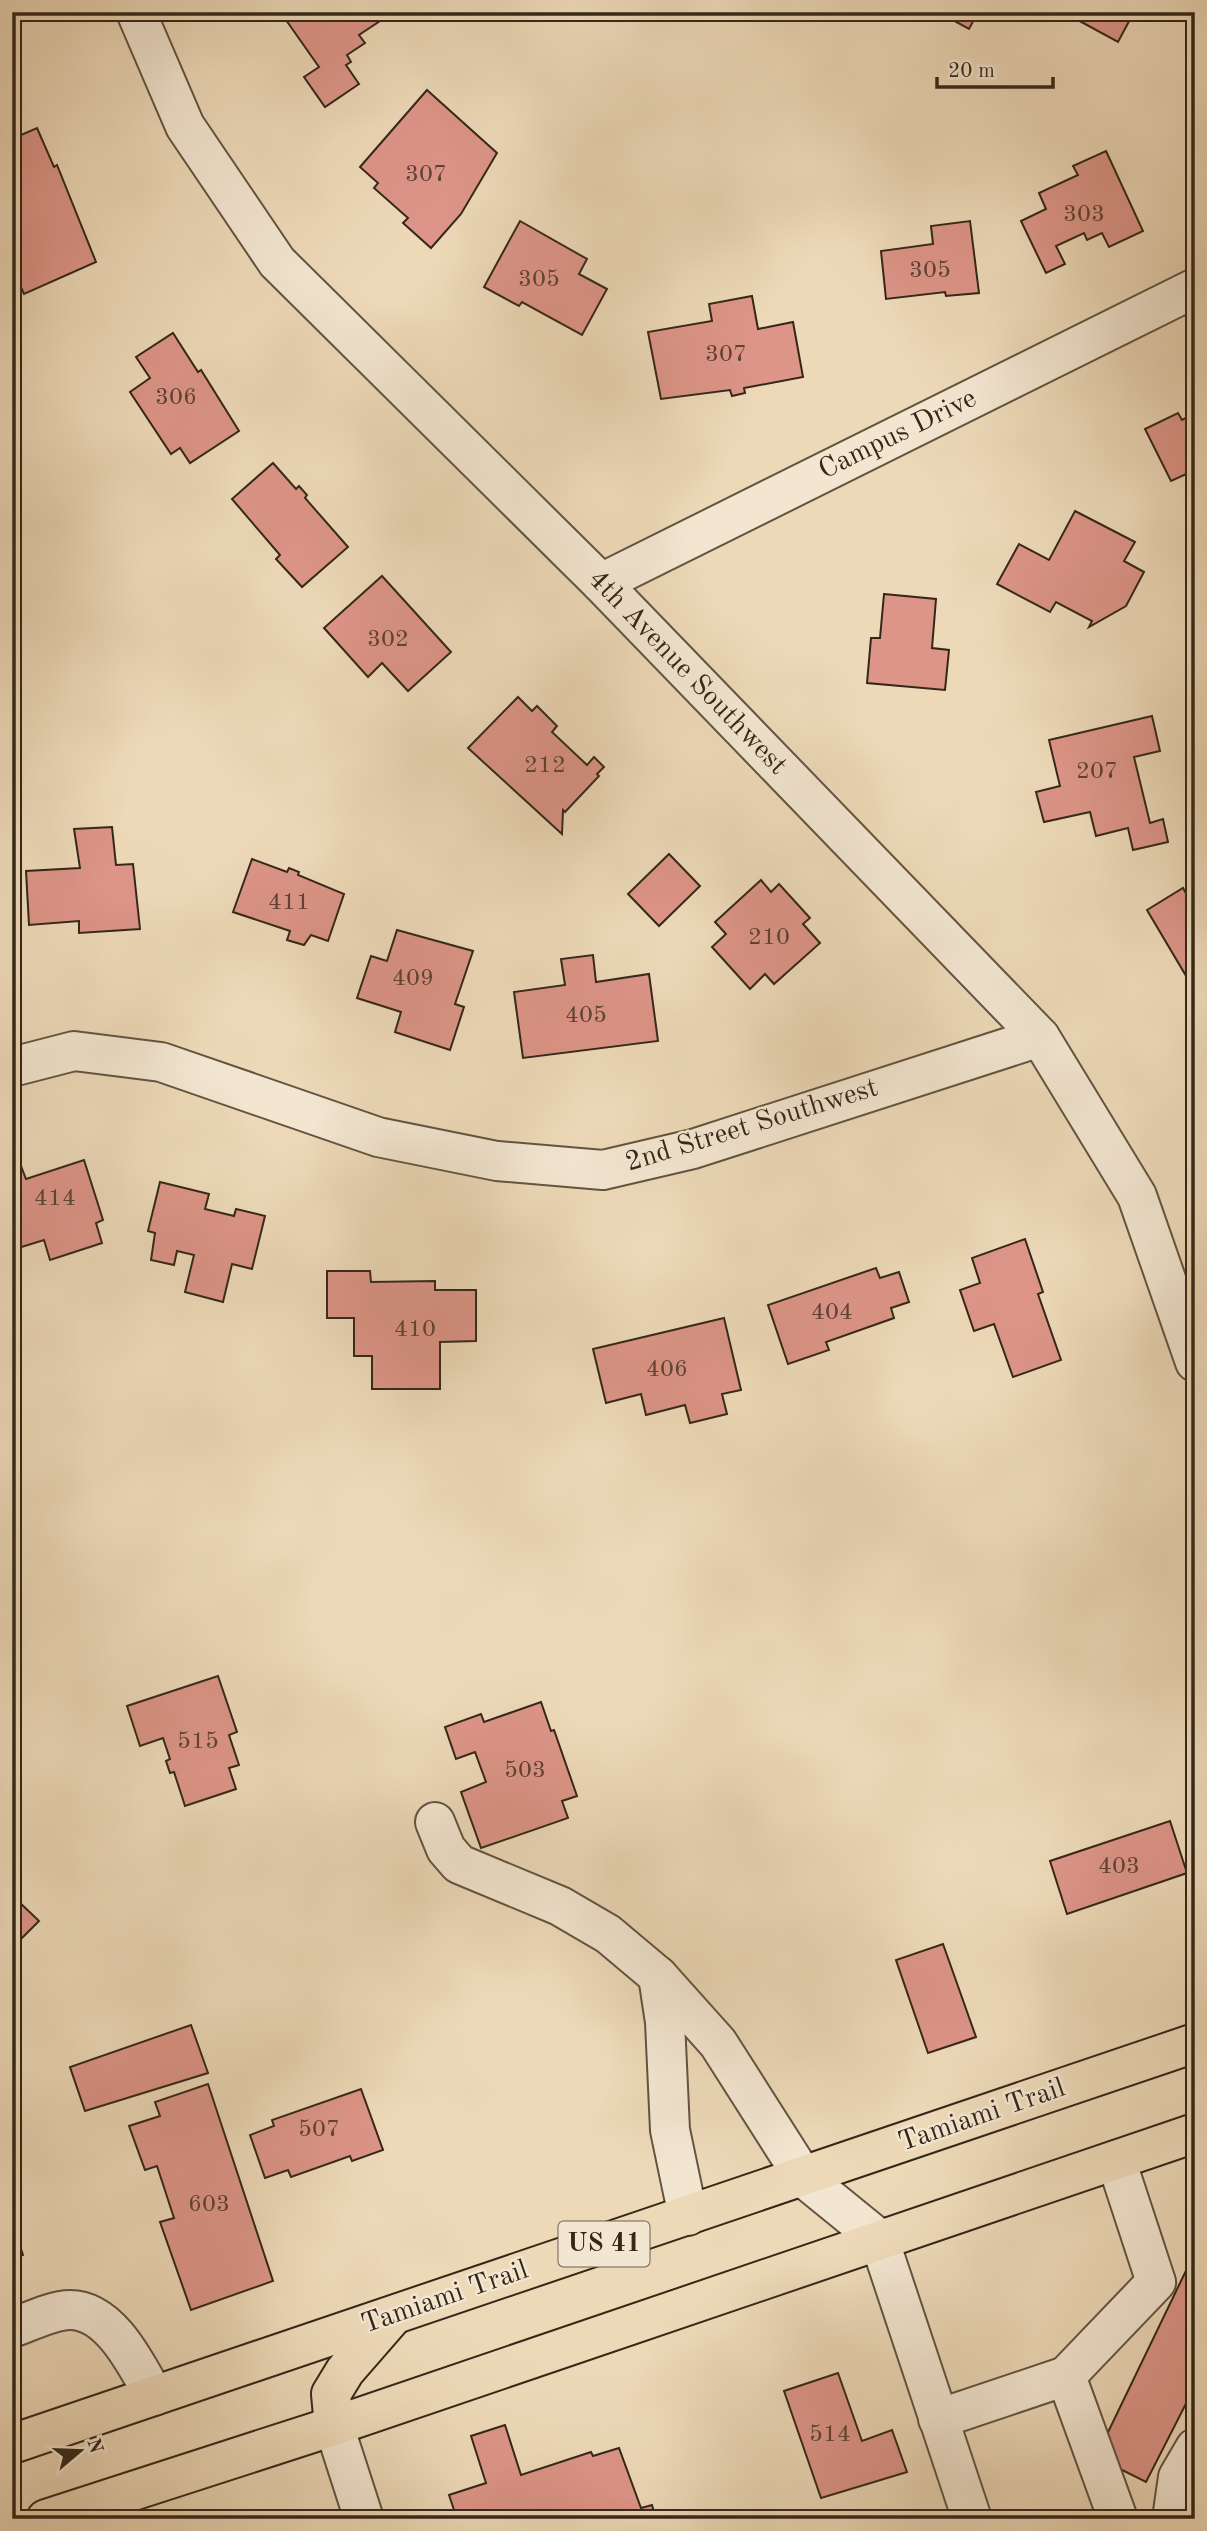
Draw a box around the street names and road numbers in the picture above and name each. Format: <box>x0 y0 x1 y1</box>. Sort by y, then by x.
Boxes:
street label: Campus Drive <box>815 385 981 485</box>
street label: 4th Avenue Southwest <box>582 565 792 781</box>
street label: 2nd Street Southwest <box>622 1074 882 1178</box>
street label: Tamiami Trail <box>895 2074 1069 2158</box>
road number: US 41 <box>558 2222 650 2266</box>
street label: Tamiami Trail <box>358 2256 532 2340</box>

